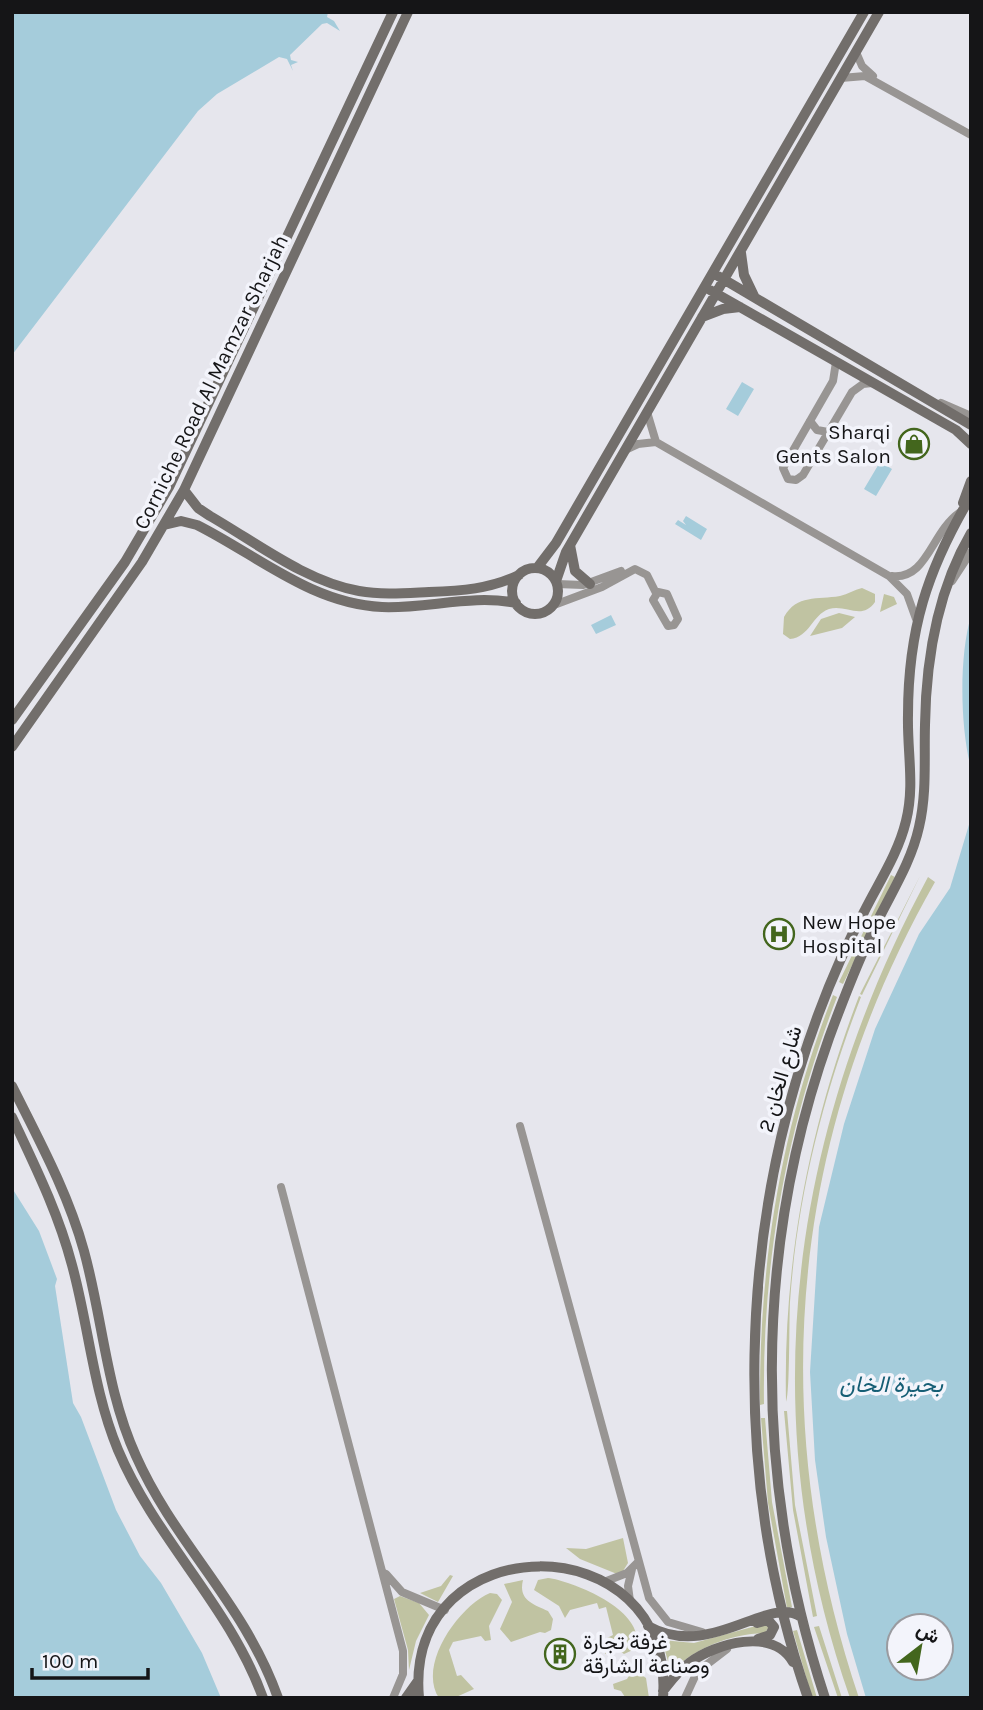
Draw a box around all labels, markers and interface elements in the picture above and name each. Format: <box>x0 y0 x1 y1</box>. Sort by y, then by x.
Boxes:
street label: Corniche Road Al Mamzar Sharjah <box>129 231 293 533</box>
place label: Sharqi Gents Salon <box>776 420 891 468</box>
shop icon: Sharqi Gents Salon <box>897 427 931 461</box>
place label: New Hope Hospital <box>802 910 896 958</box>
hospital icon: New Hope Hospital <box>762 917 796 951</box>
street label: شارع الخان 2 <box>753 1023 809 1135</box>
water label: بحيرة الخان <box>839 1371 944 1399</box>
north arrow <box>885 1612 955 1682</box>
text: ش <box>913 1618 944 1649</box>
place label: غرفة تجارة وصناعة الشارقة <box>583 1630 710 1679</box>
scale bar <box>32 1636 147 1680</box>
building icon: غرفة تجارة وصناعة الشارقة <box>543 1637 577 1671</box>
text: 100 m <box>42 1649 99 1673</box>

